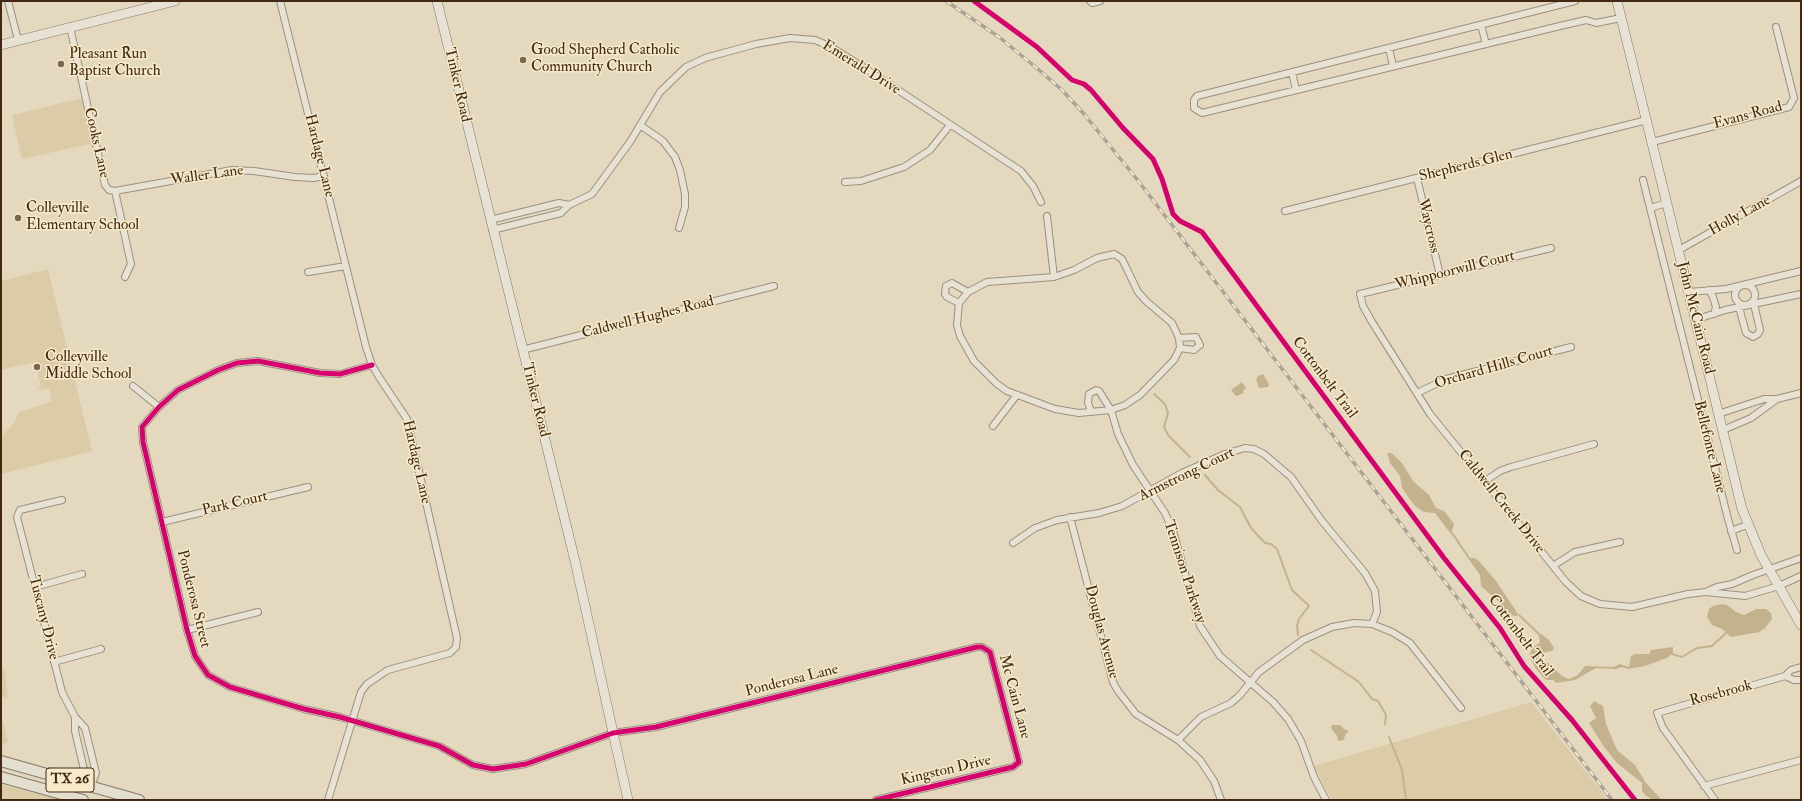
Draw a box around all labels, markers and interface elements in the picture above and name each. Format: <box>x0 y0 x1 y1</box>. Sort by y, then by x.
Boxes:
street label: Emerald Drive <box>818 37 904 99</box>
place label: Good Shepherd Catholic Community Church <box>531 42 680 77</box>
place label: Pleasant Run Baptist Church <box>69 46 161 81</box>
street label: Tinker Road <box>440 46 474 124</box>
marker: Good Shepherd Catholic Community Church <box>518 55 528 65</box>
marker: Pleasant Run Baptist Church <box>56 59 66 69</box>
street label: Evans Road <box>1712 98 1784 134</box>
street label: Cooks Lane <box>79 106 113 180</box>
street label: Hardage Lane <box>300 112 338 200</box>
street label: Shepherds Glen <box>1417 146 1515 186</box>
street label: Waller Lane <box>169 162 245 190</box>
street label: Holly Lane <box>1706 192 1774 240</box>
street label: Waycross <box>1413 197 1443 255</box>
place label: Colleyville Elementary School <box>26 200 139 235</box>
marker: Colleyville Elementary School <box>13 213 23 223</box>
street label: Whippoorwill Court <box>1393 247 1517 295</box>
street label: John McCain Road <box>1672 260 1718 376</box>
street label: Caldwell Hughes Road <box>580 293 716 343</box>
street label: Cottonbelt Trail <box>1288 334 1360 422</box>
street label: Orchard Hills Court <box>1433 342 1555 394</box>
place label: Colleyville Middle School <box>45 349 132 384</box>
street label: Tinker Road <box>517 361 553 439</box>
marker: Colleyville Middle School <box>32 362 42 372</box>
street label: Bellefonte Lane <box>1689 399 1729 495</box>
street label: Hardage Lane <box>398 418 434 506</box>
street label: Armstrong Court <box>1136 444 1238 506</box>
street label: Caldwell Creek Drive <box>1454 447 1548 557</box>
street label: Park Court <box>200 488 270 520</box>
street label: Tennison Parkway <box>1159 518 1209 626</box>
street label: Ponderosa Street <box>172 548 214 650</box>
street label: Tuscany Drive <box>24 574 62 662</box>
street label: Douglas Avenue <box>1080 583 1122 681</box>
street label: Cottonbelt Trail <box>1484 592 1556 680</box>
street label: Mc Cain Lane <box>994 653 1034 741</box>
street label: Ponderosa Lane <box>744 661 840 701</box>
street label: Rosebrook <box>1688 677 1754 711</box>
street label: Kingston Drive <box>899 752 993 790</box>
road number: TX 26 <box>46 768 94 792</box>

